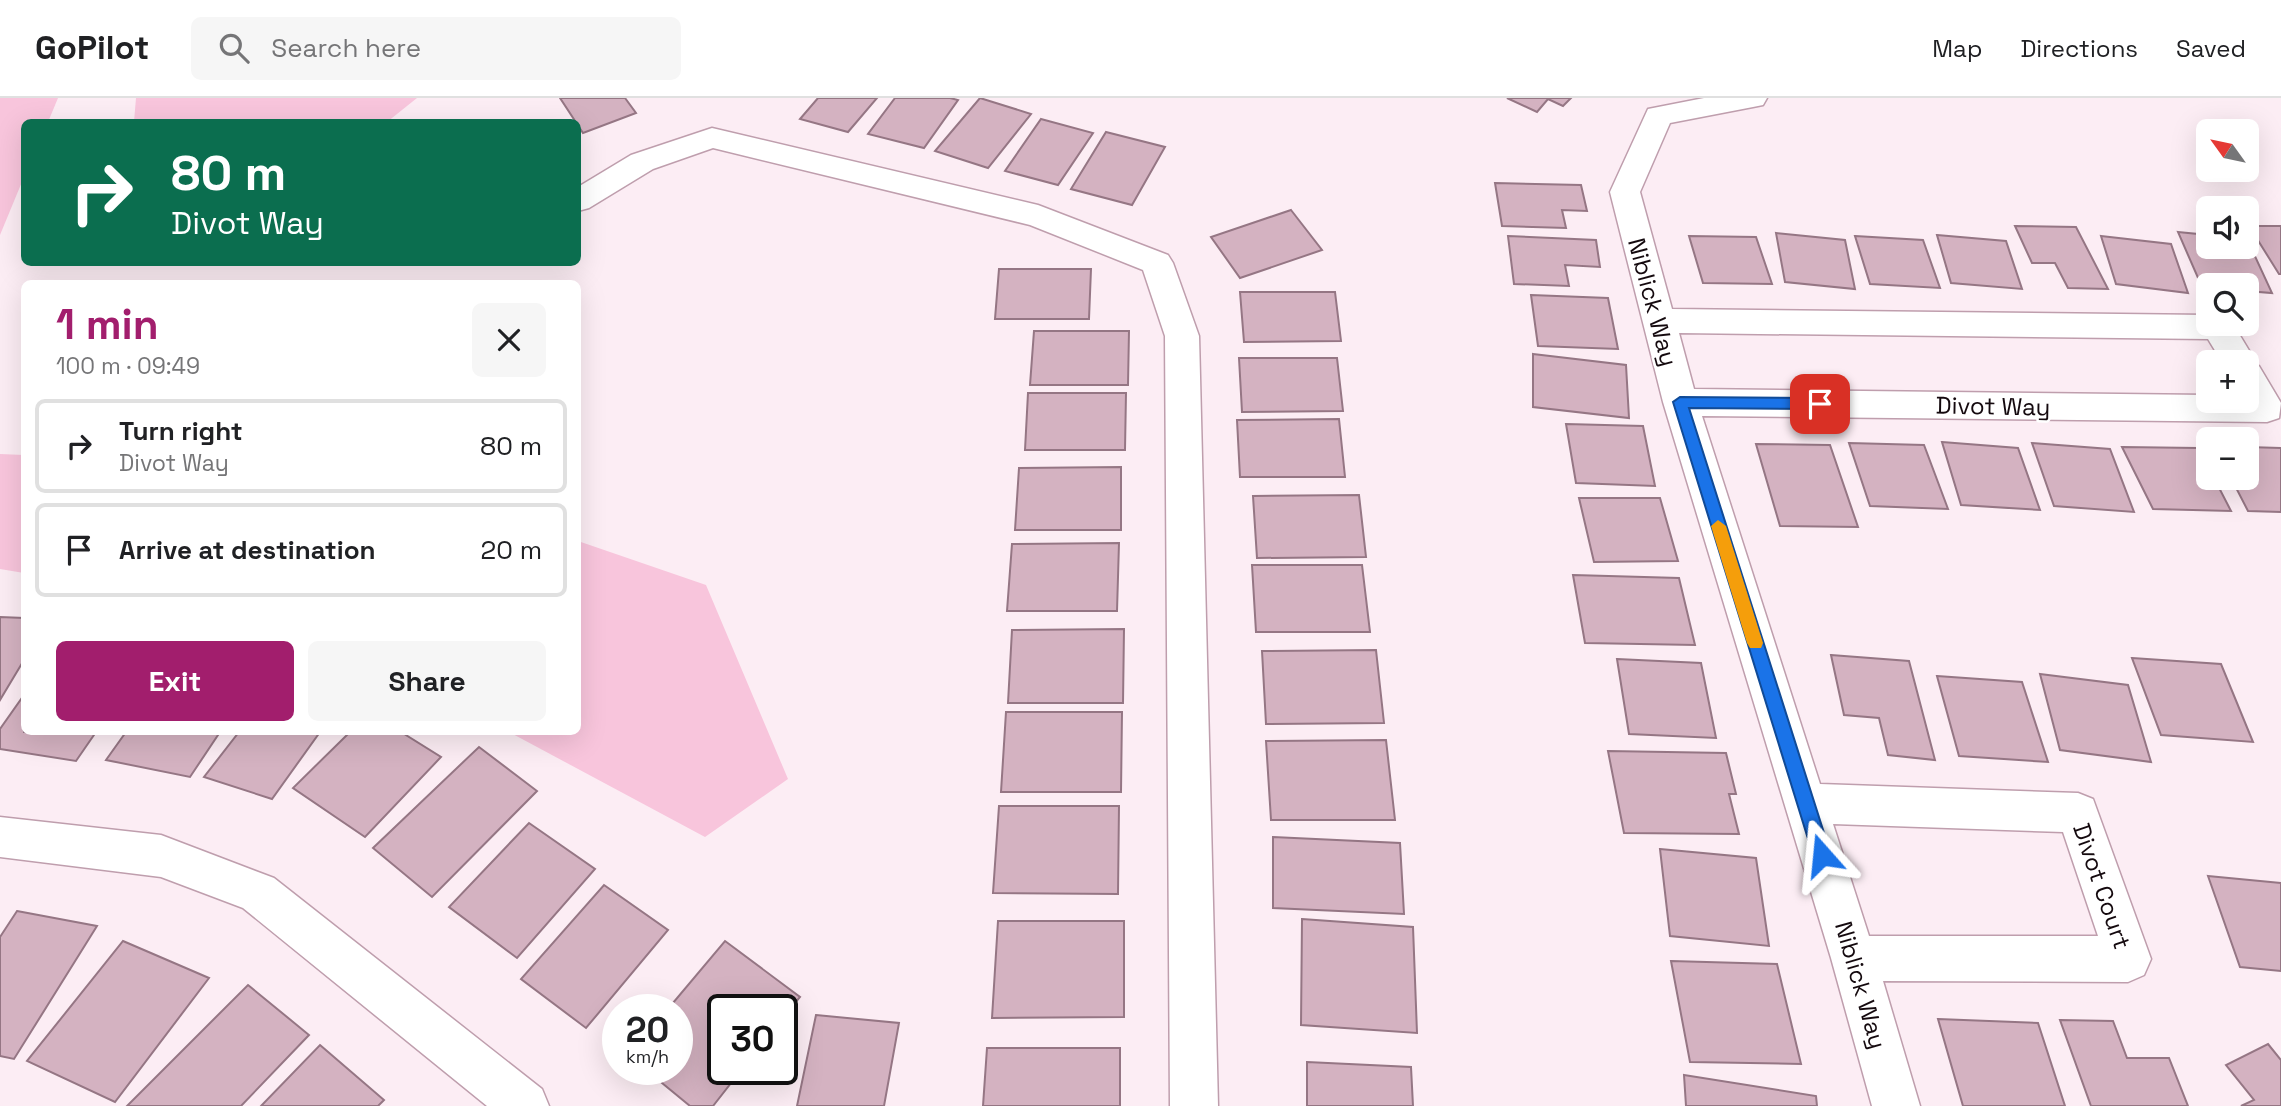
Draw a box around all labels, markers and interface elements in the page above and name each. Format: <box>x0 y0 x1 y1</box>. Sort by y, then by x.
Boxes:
search box <box>191 17 681 80</box>
text: GoPilot <box>35 27 149 69</box>
icon: search <box>215 29 253 67</box>
text: Search here <box>271 31 421 65</box>
text: Map <box>1932 33 1982 64</box>
text: Directions <box>2020 33 2138 64</box>
text: Saved <box>2176 33 2246 64</box>
north arrow <box>2196 119 2259 182</box>
map controls <box>2196 119 2259 490</box>
text: 80 m <box>171 142 286 204</box>
icon: right <box>56 147 147 238</box>
button: sound <box>2196 196 2259 259</box>
text: Divot Way <box>171 203 324 243</box>
street label: Niblick Way <box>1621 235 1685 369</box>
button: search <box>2196 273 2259 336</box>
text: 1 min <box>56 298 159 351</box>
button: close <box>472 303 546 377</box>
button: + <box>2196 350 2259 413</box>
text: 100 m · 09:49 <box>56 351 200 381</box>
pin <box>1790 374 1850 434</box>
icon: arrive <box>1801 385 1839 423</box>
street label: Divot Way <box>1935 390 2051 422</box>
text: Turn right <box>119 414 243 448</box>
icon: right <box>60 427 98 465</box>
button: − <box>2196 427 2259 490</box>
text: 80 m <box>480 429 542 463</box>
text: Divot Way <box>119 448 229 478</box>
icon: arrive <box>60 531 98 569</box>
text: Arrive at destination <box>119 533 376 567</box>
text: 20 m <box>481 533 542 567</box>
button: Exit <box>56 641 294 721</box>
button: Share <box>308 641 546 721</box>
position arrow <box>1785 818 1859 892</box>
street label: Divot Court <box>2066 819 2138 953</box>
street label: Niblick Way <box>1828 918 1894 1052</box>
speed limit sign: 30 <box>707 994 798 1085</box>
text: 20 <box>626 1008 669 1052</box>
text: km/h <box>626 1045 669 1068</box>

